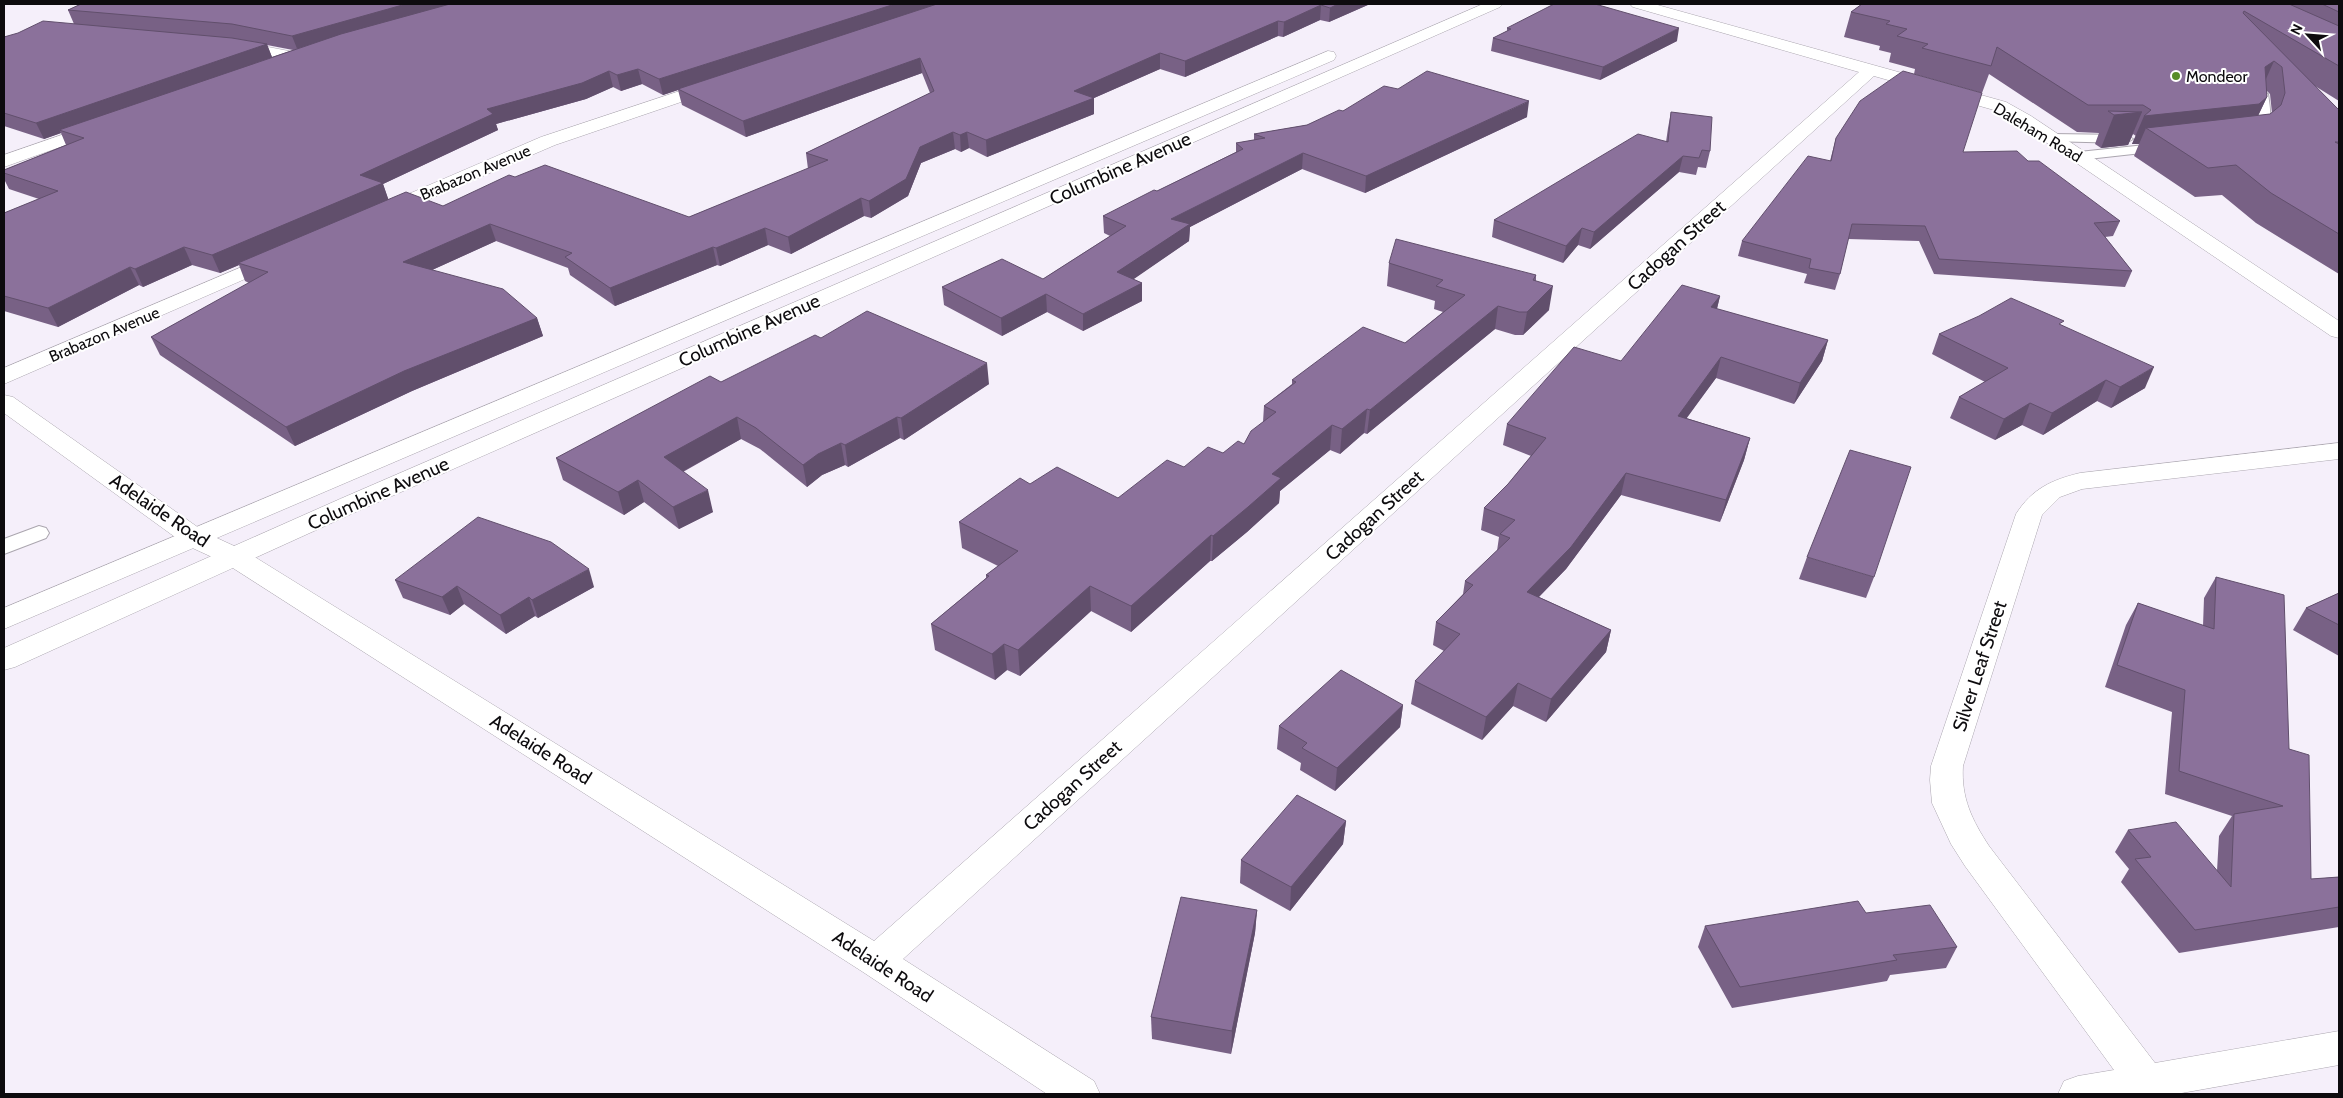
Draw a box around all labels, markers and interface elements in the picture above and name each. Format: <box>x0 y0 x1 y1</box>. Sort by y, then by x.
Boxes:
north arrow <box>2283 10 2333 60</box>
text: N <box>2286 21 2307 38</box>
place label: Mondeor <box>2186 67 2248 86</box>
marker: Mondeor <box>2170 70 2182 82</box>
street label: Daleham Road <box>1990 99 2085 166</box>
street label: Columbine Avenue <box>1046 127 1195 210</box>
street label: Brabazon Avenue <box>417 141 533 204</box>
street label: Cadogan Street <box>1623 195 1731 295</box>
street label: Columbine Avenue <box>675 289 824 372</box>
street label: Brabazon Avenue <box>46 303 162 366</box>
street label: Columbine Avenue <box>304 452 453 535</box>
street label: Cadogan Street <box>1321 465 1429 565</box>
street label: Adelaide Road <box>106 469 214 552</box>
street label: Silver Leaf Street <box>1948 597 2012 734</box>
street label: Adelaide Road <box>486 709 596 790</box>
street label: Cadogan Street <box>1019 735 1127 835</box>
street label: Adelaide Road <box>828 925 937 1007</box>

